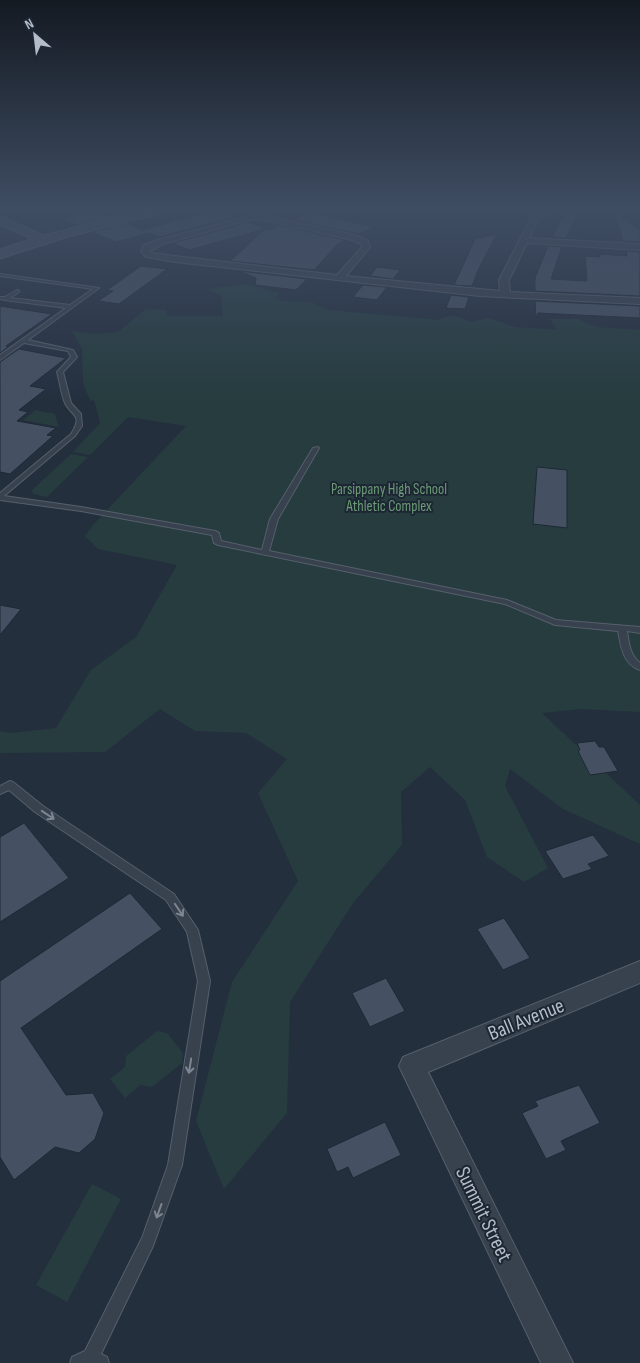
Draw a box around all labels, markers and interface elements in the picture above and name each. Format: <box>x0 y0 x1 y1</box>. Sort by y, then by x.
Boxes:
north arrow <box>10 10 60 60</box>
text: N <box>22 15 36 33</box>
park label: Parsippany High School Athletic Complex <box>331 480 447 516</box>
one-way arrow <box>41 810 55 821</box>
one-way arrow <box>174 903 184 917</box>
street label: Ball Avenue <box>484 993 568 1046</box>
one-way arrow <box>185 1057 195 1073</box>
street label: Summit Street <box>450 1163 517 1266</box>
one-way arrow <box>154 1202 163 1218</box>

